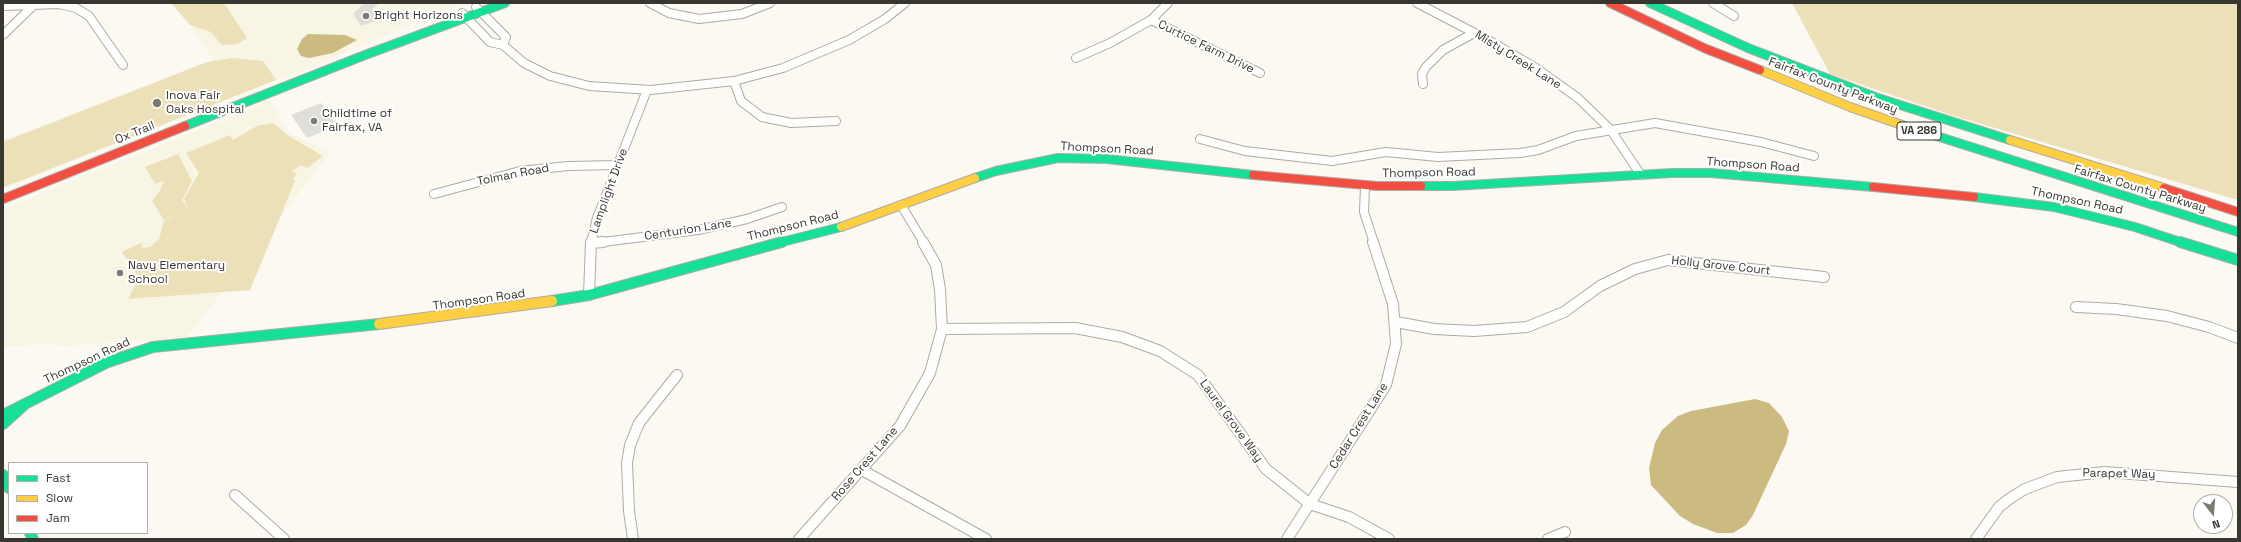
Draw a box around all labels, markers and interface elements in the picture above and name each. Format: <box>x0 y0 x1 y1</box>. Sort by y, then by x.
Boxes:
place label: Bright Horizons <box>374 9 463 23</box>
marker: Bright Horizons <box>361 11 371 21</box>
street label: Curtice Farm Drive <box>1155 17 1257 77</box>
street label: Misty Creek Lane <box>1472 28 1564 92</box>
street label: Fairfax County Parkway <box>1766 55 1900 117</box>
place label: Inova Fair Oaks Hospital <box>166 89 244 117</box>
marker: Inova Fair Oaks Hospital <box>151 97 163 109</box>
place label: Childtime of Fairfax, VA <box>322 107 392 135</box>
marker: Childtime of Fairfax, VA <box>309 116 319 126</box>
street label: Ox Trail <box>113 119 157 147</box>
road number: VA 286 <box>1897 122 1941 140</box>
street label: Thompson Road <box>1060 139 1154 159</box>
street label: Lamplight Drive <box>587 146 631 236</box>
street label: Thompson Road <box>1706 155 1800 175</box>
street label: Tolman Road <box>476 161 550 189</box>
street label: Fairfax County Parkway <box>2072 162 2208 216</box>
street label: Thompson Road <box>1382 165 1476 181</box>
street label: Thompson Road <box>2030 184 2124 218</box>
street label: Thompson Road <box>746 208 840 244</box>
street label: Centurion Lane <box>643 216 733 244</box>
street label: Holly Grove Court <box>1671 254 1771 278</box>
place label: Navy Elementary School <box>128 259 225 287</box>
marker: Navy Elementary School <box>115 268 125 278</box>
street label: Thompson Road <box>432 286 526 314</box>
street label: Thompson Road <box>42 335 132 387</box>
street label: Laurel Grove Way <box>1196 377 1266 465</box>
street label: Cedar Crest Lane <box>1327 380 1391 472</box>
street label: Rose Crest Lane <box>829 424 901 504</box>
legend <box>8 462 148 534</box>
street label: Parapet Way <box>2082 466 2156 482</box>
text: Fast <box>46 470 71 486</box>
text: Slow <box>46 490 73 506</box>
north arrow <box>2193 494 2233 534</box>
text: Jam <box>46 510 70 526</box>
text: N <box>2211 517 2222 532</box>

